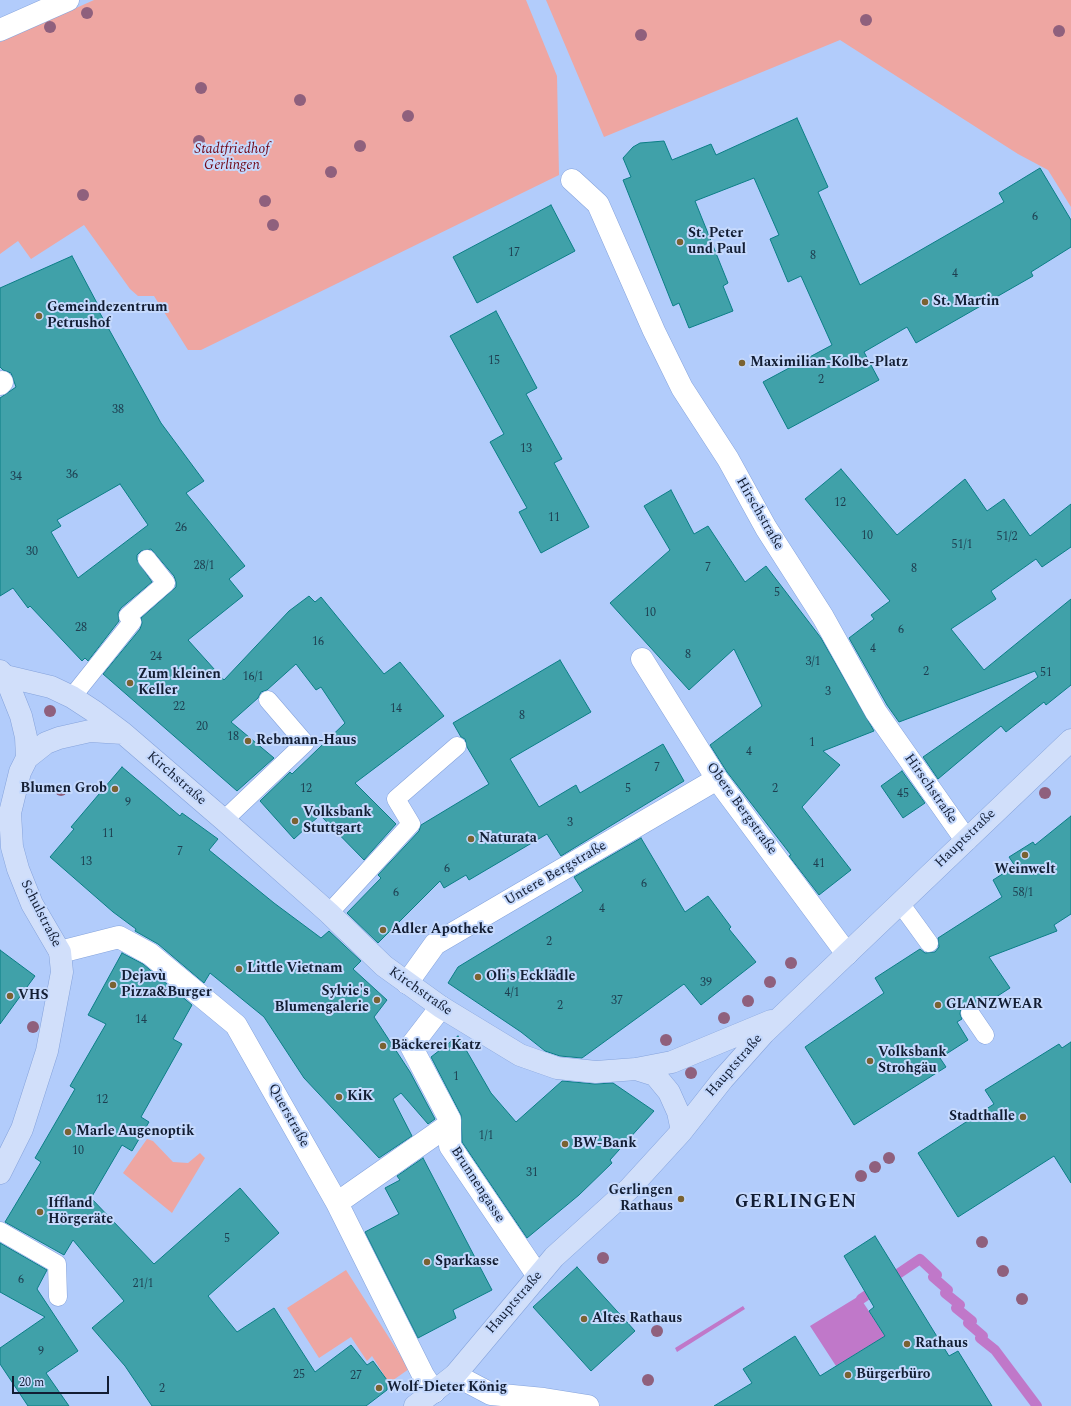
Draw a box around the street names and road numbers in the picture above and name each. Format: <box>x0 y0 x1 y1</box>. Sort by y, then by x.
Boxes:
street label: Hirschstraße <box>731 475 787 553</box>
street label: Kirchstraße <box>143 749 209 809</box>
street label: Hirschstraße <box>900 751 960 827</box>
street label: Obere Bergstraße <box>702 760 780 858</box>
street label: Hauptstraße <box>932 806 1000 872</box>
street label: Untere Bergstraße <box>502 838 610 910</box>
street label: Schulstraße <box>16 878 64 950</box>
street label: Kirchstraße <box>385 964 455 1020</box>
street label: Hauptstraße <box>703 1031 767 1101</box>
street label: Querstraße <box>264 1081 312 1151</box>
street label: Brunnengasse <box>446 1144 508 1226</box>
street label: Hauptstraße <box>483 1268 547 1338</box>

